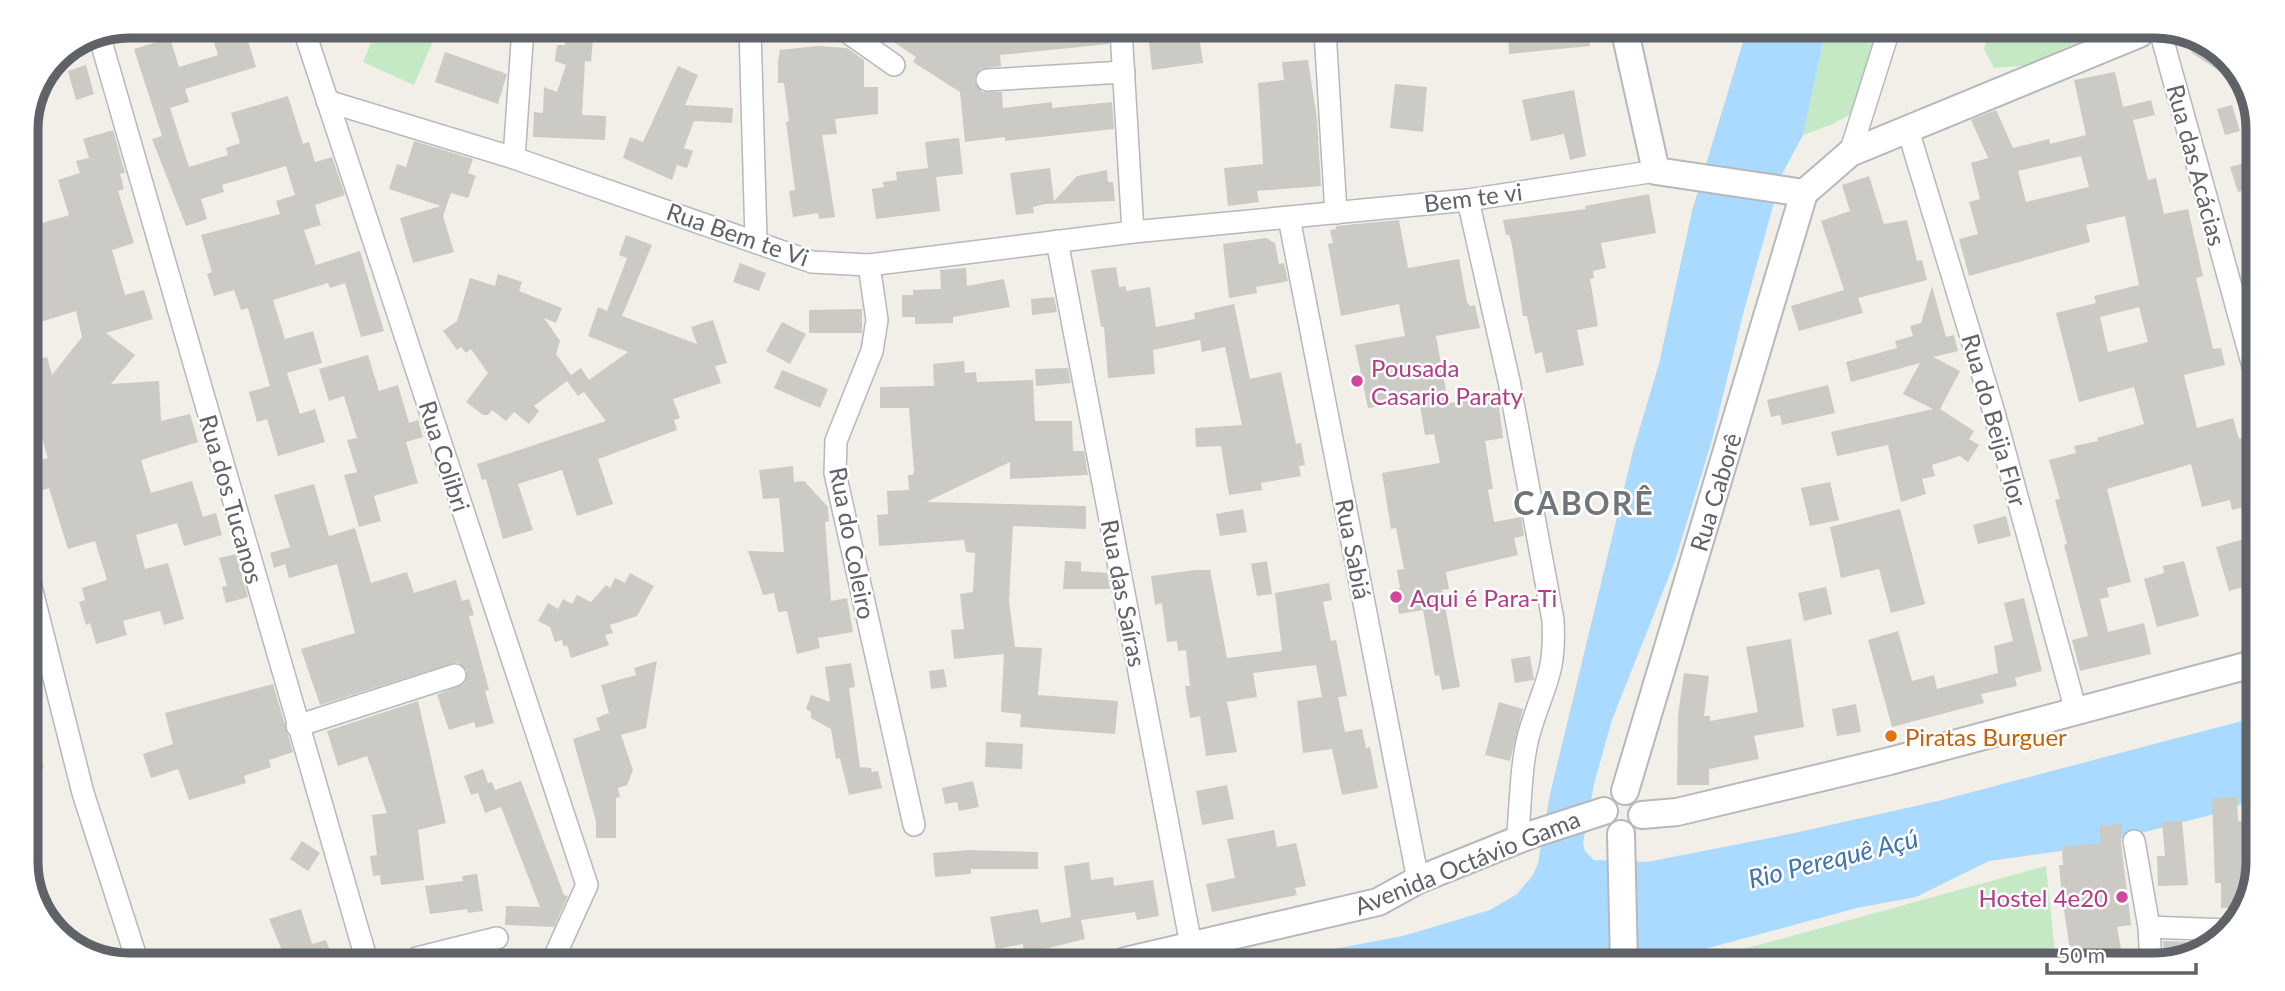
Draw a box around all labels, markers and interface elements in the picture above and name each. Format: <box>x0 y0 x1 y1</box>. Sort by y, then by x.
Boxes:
street label: Rua das Acácias <box>2162 81 2232 249</box>
street label: Bem te vi <box>1422 177 1524 217</box>
street label: Rua Bem te Vi <box>663 196 813 272</box>
street label: Rua do Beija Flor <box>1957 330 2034 510</box>
place label: Pousada Casario Paraty <box>1371 353 1523 410</box>
marker: Pousada Casario Paraty <box>1349 373 1365 389</box>
street label: Rua Colibri <box>413 397 477 515</box>
street label: Rua dos Tucanos <box>194 411 270 587</box>
street label: Rua Caborê <box>1683 429 1747 555</box>
street label: Rua do Coleiro <box>824 464 882 622</box>
district label: CABORÊ <box>1513 483 1655 522</box>
street label: Rua Sabiá <box>1330 496 1378 602</box>
street label: Rua das Saíras <box>1096 517 1152 669</box>
place label: Aqui é Para-Ti <box>1410 583 1557 612</box>
marker: Aqui é Para-Ti <box>1388 589 1404 605</box>
place label: Piratas Burguer <box>1905 722 2067 751</box>
marker: Piratas Burguer <box>1883 728 1899 744</box>
street label: Avenida Octávio Gama <box>1350 804 1584 920</box>
water label: Rio Perequê Açú <box>1745 821 1921 895</box>
place label: Hostel 4e20 <box>1979 883 2108 912</box>
marker: Hostel 4e20 <box>2114 889 2130 905</box>
scale bar <box>2047 932 2196 976</box>
text: 50 m <box>2058 942 2105 967</box>

